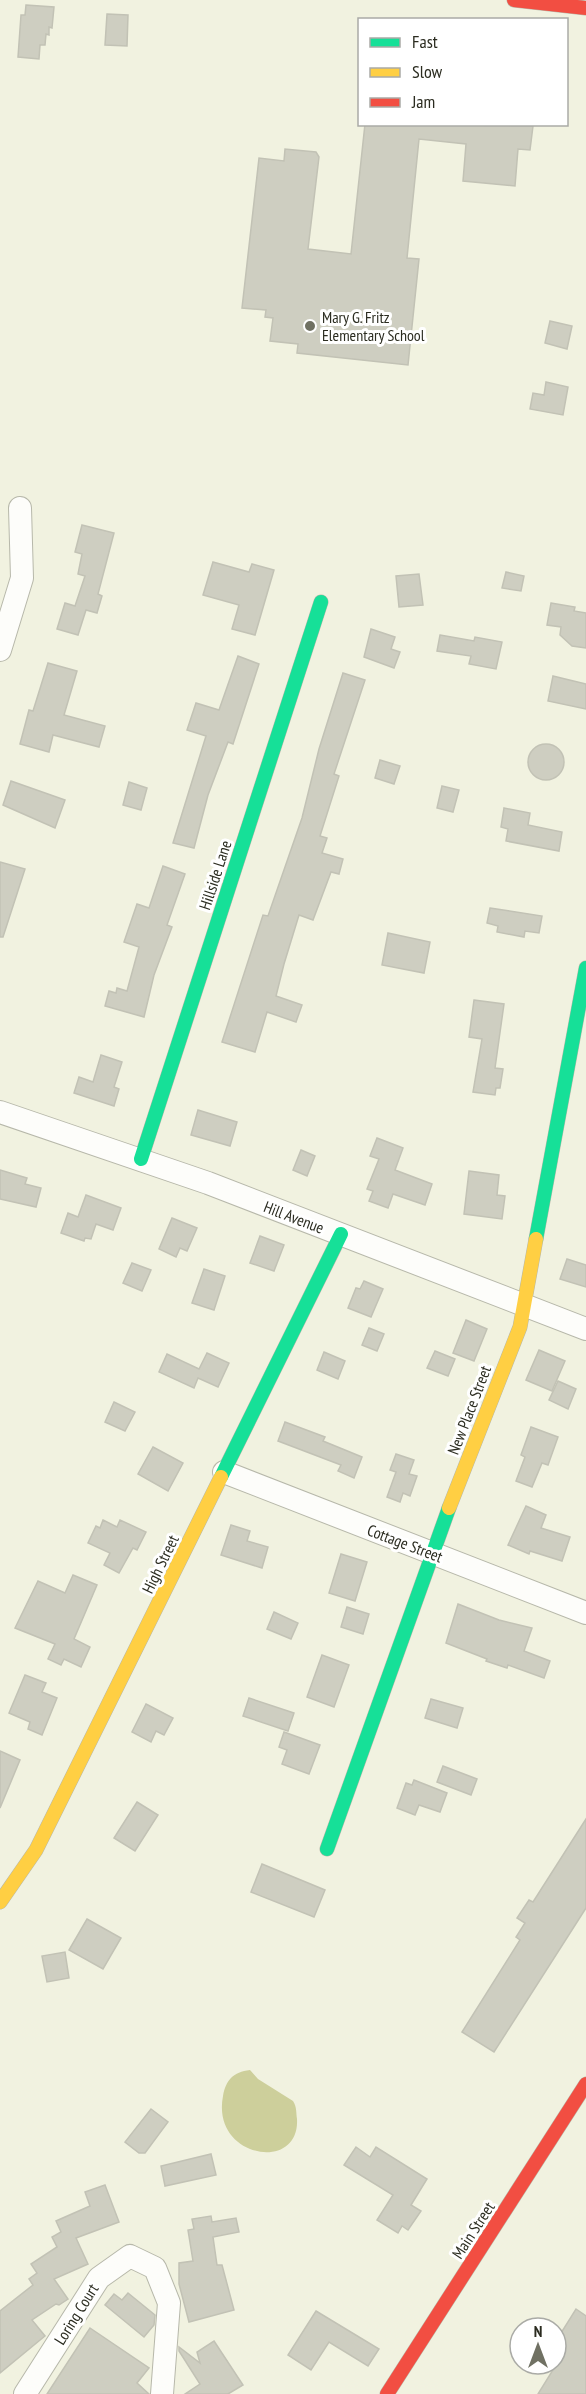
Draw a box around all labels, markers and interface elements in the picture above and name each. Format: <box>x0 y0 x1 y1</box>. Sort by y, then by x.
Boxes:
legend <box>358 18 568 126</box>
text: Fast <box>412 30 438 53</box>
text: Slow <box>412 60 443 83</box>
text: Jam <box>411 90 435 113</box>
place label: Mary G. Fritz Elementary School <box>322 307 425 345</box>
marker: Mary G. Fritz Elementary School <box>303 319 317 333</box>
street label: Hillside Lane <box>194 838 236 912</box>
street label: Hill Avenue <box>261 1196 327 1238</box>
street label: New Place Street <box>443 1362 495 1457</box>
street label: Cottage Street <box>365 1520 446 1567</box>
street label: High Street <box>137 1531 183 1596</box>
street label: Main Street <box>447 2197 499 2262</box>
street label: Loring Court <box>50 2279 103 2348</box>
north arrow <box>508 2316 568 2376</box>
text: N <box>534 2321 542 2341</box>

